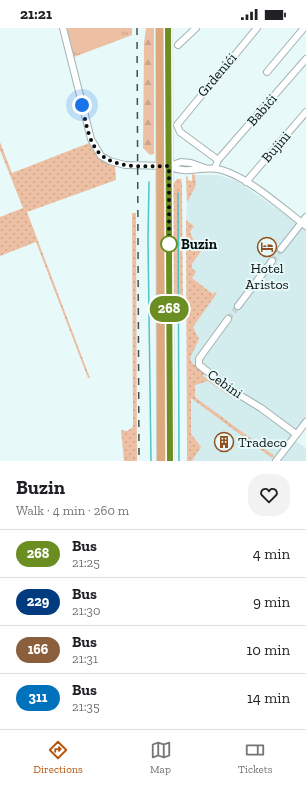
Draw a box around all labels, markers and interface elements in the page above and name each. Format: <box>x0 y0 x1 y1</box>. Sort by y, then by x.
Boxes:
text: 21:21 <box>20 5 52 23</box>
street label: Grdenići <box>194 50 240 100</box>
street label: Babići <box>243 90 281 130</box>
your location <box>72 95 92 115</box>
street label: Bujini <box>258 128 294 166</box>
marker: Buzin <box>160 235 178 253</box>
place label: Buzin <box>181 236 218 253</box>
hotel icon: Hotel Aristos <box>256 236 278 258</box>
place label: Hotel Aristos <box>245 260 289 293</box>
line badge: 268 <box>146 296 192 322</box>
text: 268 <box>158 300 180 317</box>
street label: Cebini <box>204 366 246 402</box>
building icon: Tradeco <box>213 431 235 453</box>
place label: Tradeco <box>238 434 287 451</box>
button: heart <box>248 474 290 516</box>
text: Buzin <box>16 476 65 499</box>
text: Walk · 4 min · 260 m <box>16 503 129 518</box>
text: Bus <box>72 537 97 555</box>
text: 268 <box>27 545 49 562</box>
text: 4 min <box>253 545 290 563</box>
text: 21:25 <box>72 555 100 570</box>
text: Bus <box>72 585 97 603</box>
text: 229 <box>27 593 49 610</box>
text: 9 min <box>253 593 290 611</box>
text: 21:30 <box>72 603 100 618</box>
text: Bus <box>72 633 97 651</box>
text: 166 <box>28 641 48 658</box>
text: 10 min <box>246 641 290 659</box>
text: 21:31 <box>72 651 98 666</box>
text: Bus <box>72 681 97 699</box>
text: 311 <box>29 689 47 706</box>
text: 14 min <box>247 689 290 707</box>
text: 21:35 <box>72 699 100 714</box>
tab: Directions <box>33 739 83 776</box>
tab: Map <box>150 739 172 776</box>
tab: Tickets <box>238 739 273 776</box>

